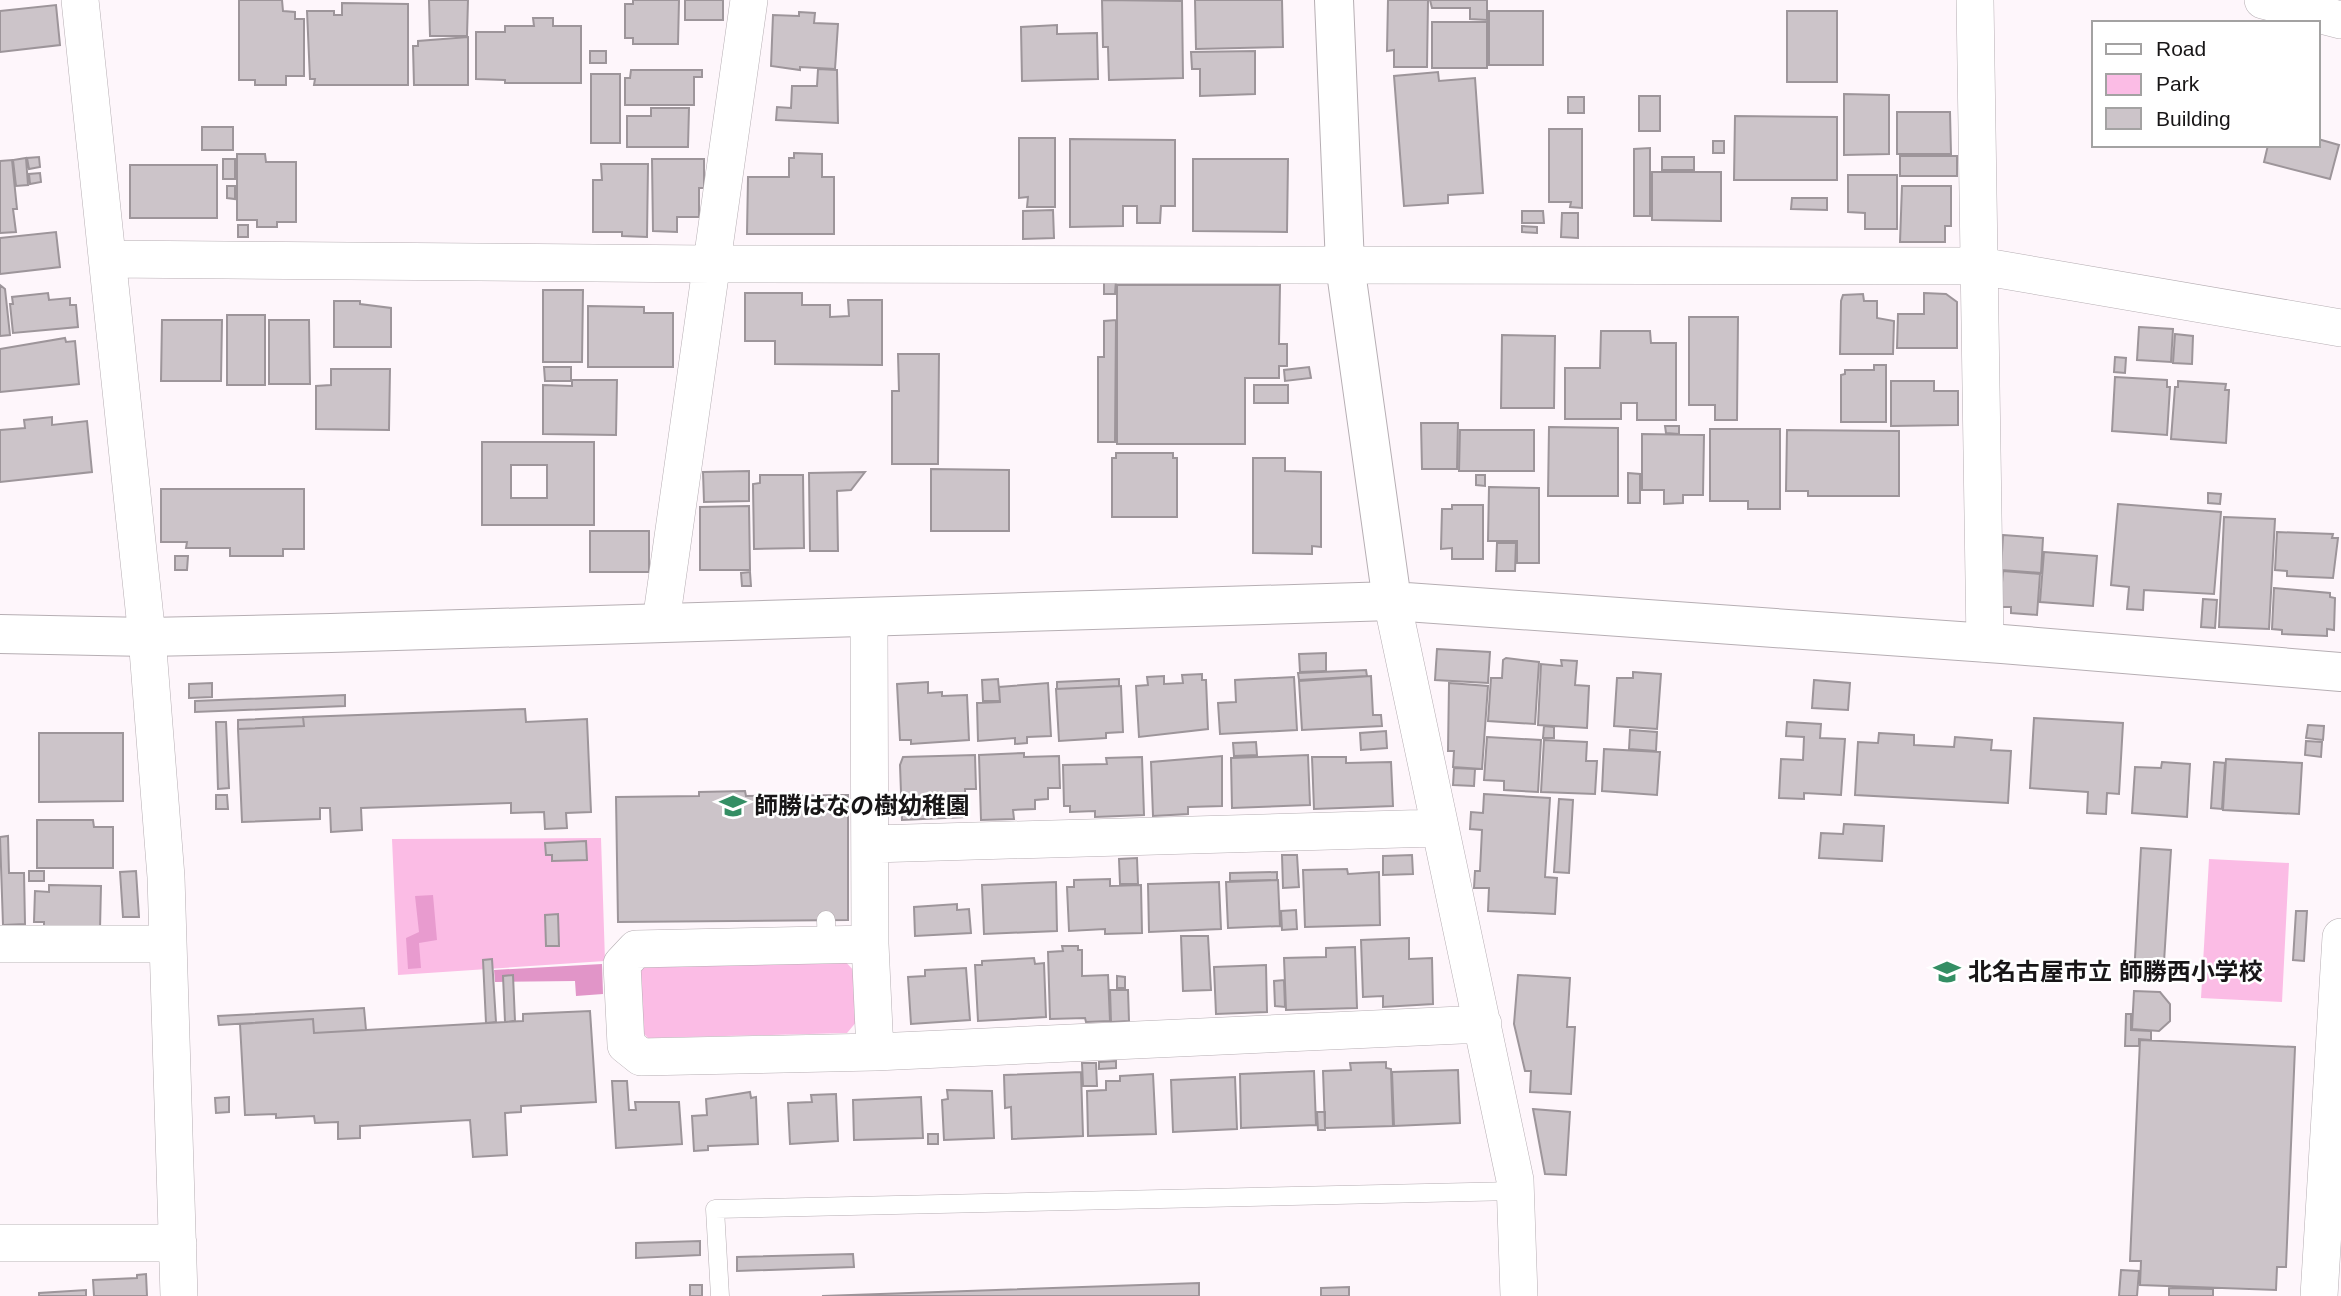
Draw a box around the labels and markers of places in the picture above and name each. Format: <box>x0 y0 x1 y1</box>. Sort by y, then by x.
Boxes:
school or university icon: 師勝はなの樹幼稚園 <box>718 791 748 821</box>
place label: 師勝はなの樹幼稚園 <box>754 792 970 819</box>
school or university icon: 北名古屋市立 師勝西小学校 <box>1932 957 1962 987</box>
place label: 北名古屋市立 師勝西小学校 <box>1968 958 2263 985</box>

